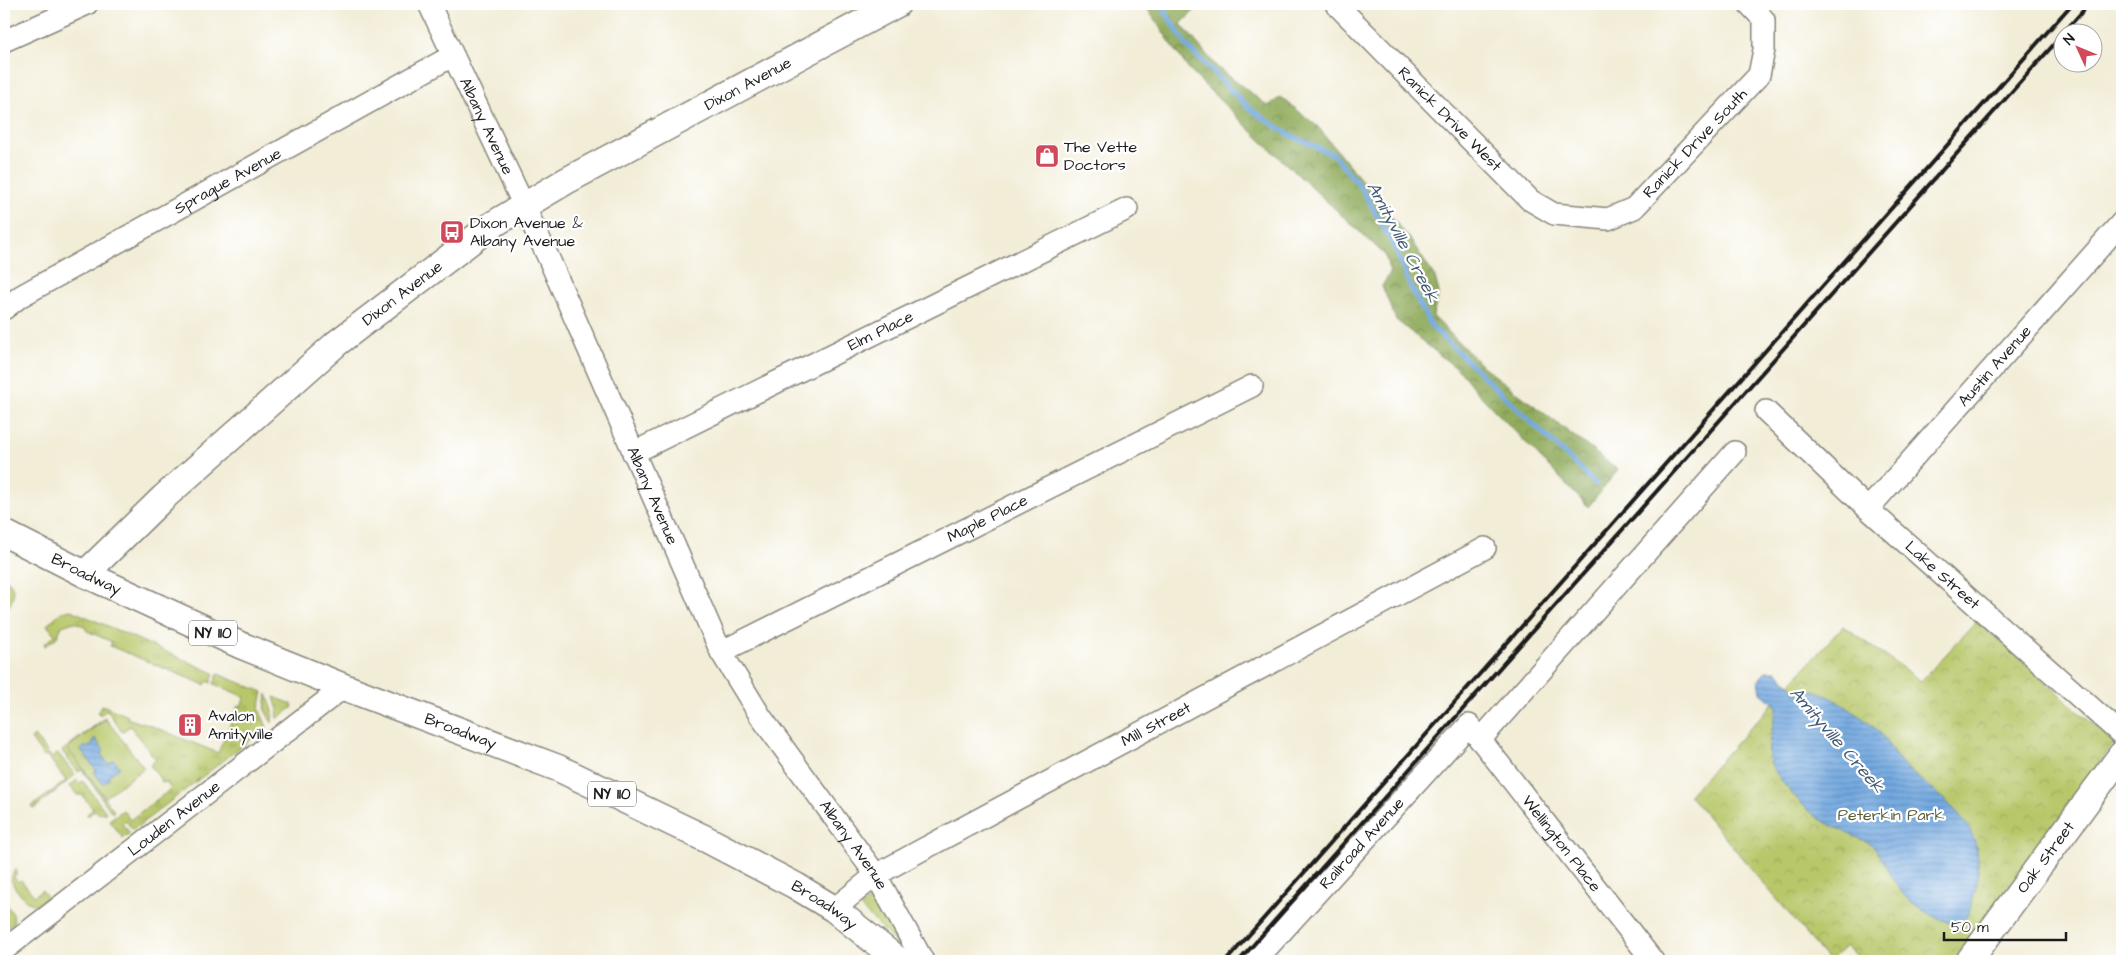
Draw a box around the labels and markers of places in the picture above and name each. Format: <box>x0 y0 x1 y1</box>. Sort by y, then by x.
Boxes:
place label: The Vette Doctors <box>1064 136 1138 176</box>
shop icon: The Vette Doctors <box>1034 143 1060 169</box>
place label: Dixon Avenue & Albany Avenue <box>470 212 583 253</box>
bus stop icon: Dixon Avenue & Albany Avenue <box>439 219 465 245</box>
place label: Avalon Amityville <box>208 705 273 746</box>
building icon: Avalon Amityville <box>177 712 203 738</box>

